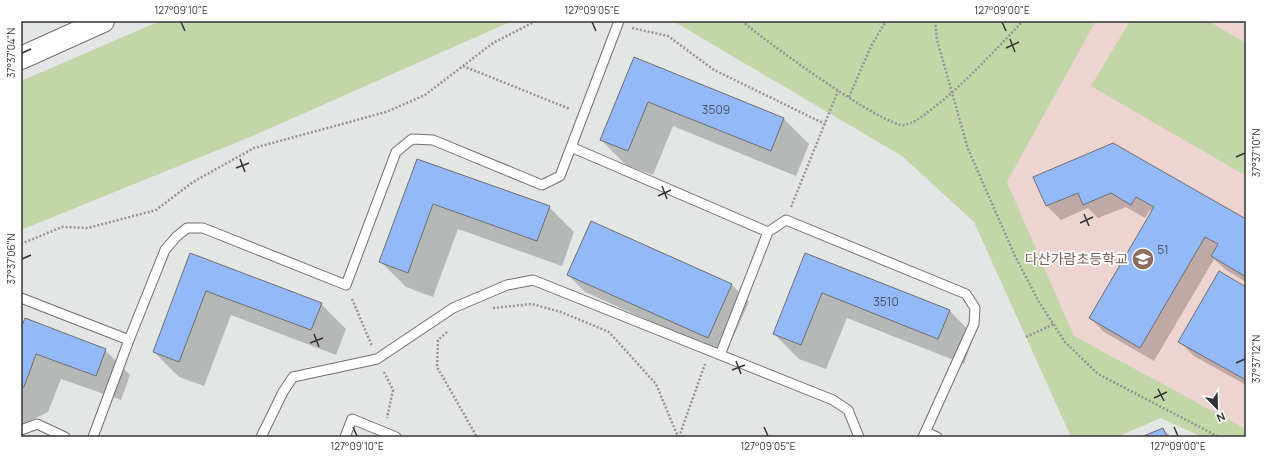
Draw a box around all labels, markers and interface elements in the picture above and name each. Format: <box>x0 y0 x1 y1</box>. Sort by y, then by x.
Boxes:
text: 127°09'10"E <box>154 3 208 17</box>
text: 127°09'05"E <box>564 3 620 17</box>
text: 127°09'00"E <box>974 3 1030 17</box>
text: 37°37'04"N <box>4 28 18 78</box>
house number: 3509 <box>702 101 730 118</box>
text: 37°37'10"N <box>1249 129 1263 177</box>
text: 37°37'06"N <box>4 233 18 284</box>
house number: 51 <box>1157 241 1169 258</box>
school or university icon: 다산가람초등학교 <box>1130 246 1156 272</box>
place label: 다산가람초등학교 <box>1025 249 1128 268</box>
house number: 3510 <box>873 293 899 310</box>
text: 37°37'12"N <box>1249 335 1263 383</box>
north arrow <box>1197 388 1237 428</box>
text: N <box>1214 409 1228 426</box>
text: 127°09'10"E <box>330 439 384 453</box>
text: 127°09'05"E <box>740 439 796 453</box>
text: 127°09'00"E <box>1150 439 1206 453</box>

